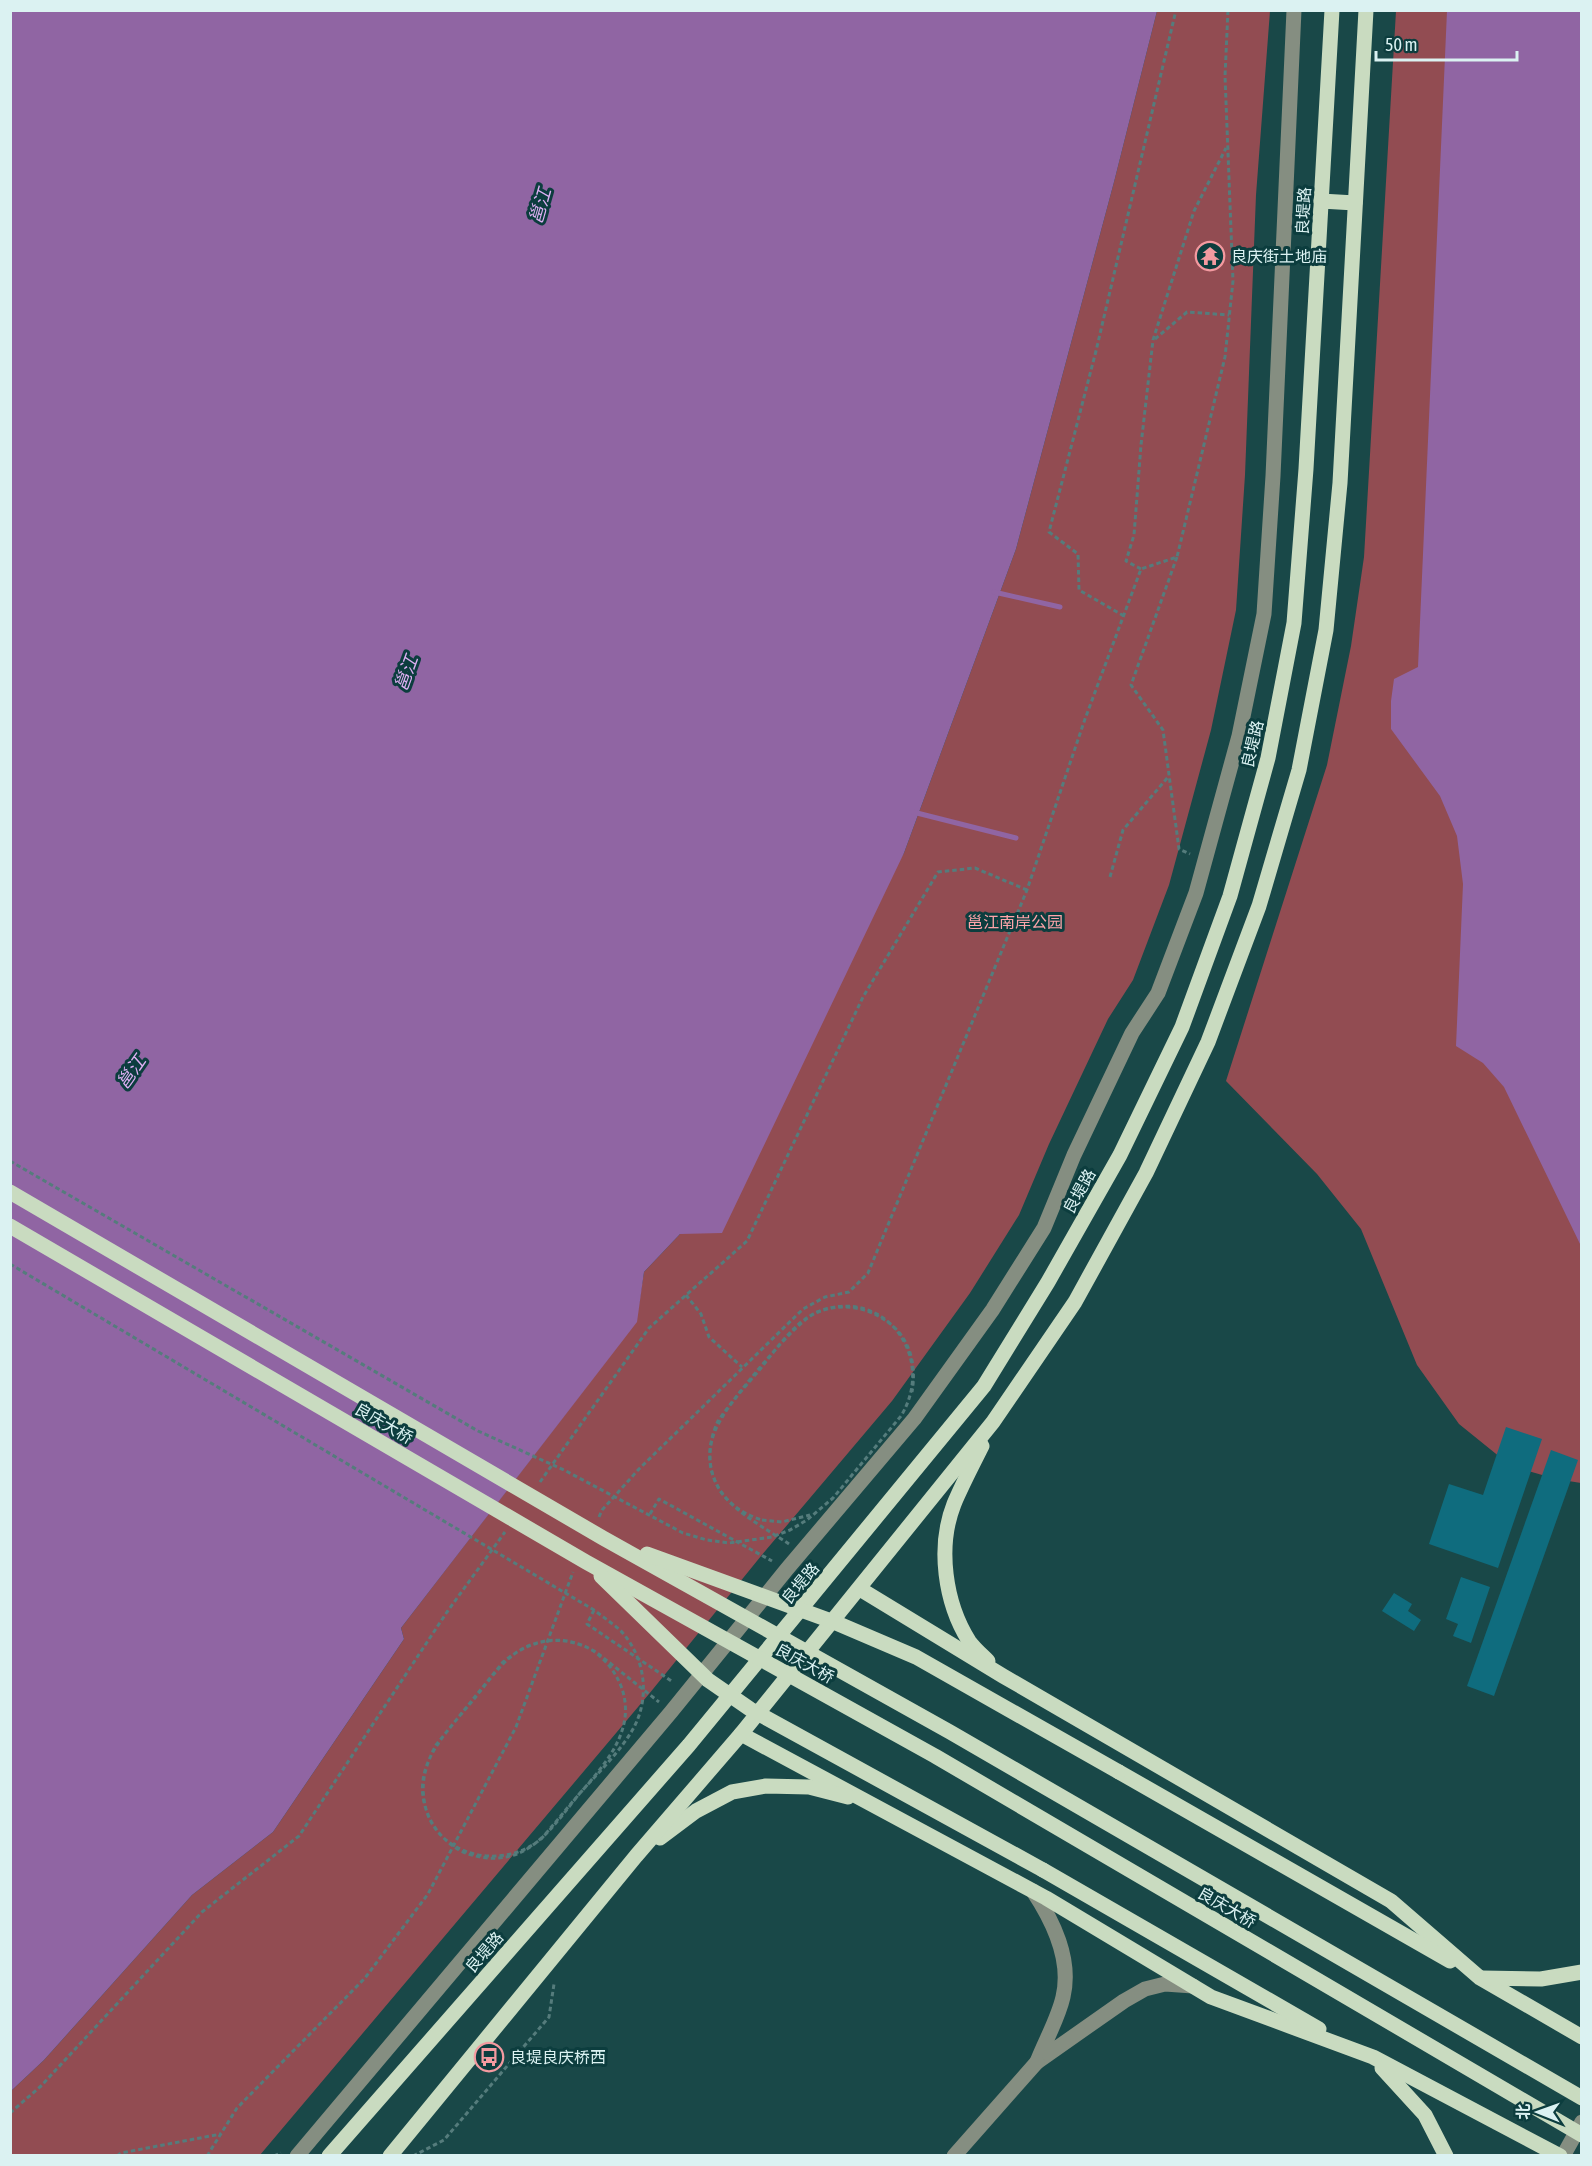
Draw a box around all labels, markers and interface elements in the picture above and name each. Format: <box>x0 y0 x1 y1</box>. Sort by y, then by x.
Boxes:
scale bar <box>1376 24 1517 62</box>
text: 50 m <box>1385 34 1417 55</box>
water label: 邕江 <box>525 184 556 226</box>
street label: 良堤路 <box>1293 187 1313 235</box>
temple icon: 良庆街土地庙 <box>1194 240 1226 272</box>
place label: 良庆街土地庙 <box>1231 247 1327 265</box>
water label: 邕江 <box>390 651 423 694</box>
street label: 良堤路 <box>1238 719 1266 769</box>
park label: 邕江南岸公园 <box>967 913 1063 931</box>
water label: 邕江 <box>112 1050 151 1093</box>
street label: 良堤路 <box>1059 1166 1099 1216</box>
street label: 良庆大桥 <box>352 1399 416 1447</box>
street label: 良堤路 <box>778 1559 822 1607</box>
street label: 良庆大桥 <box>773 1640 837 1686</box>
street label: 良庆大桥 <box>1195 1883 1259 1931</box>
street label: 良堤路 <box>461 1928 507 1976</box>
bus stop icon: 良堤良庆桥西 <box>473 2041 505 2073</box>
place label: 良堤良庆桥西 <box>510 2048 606 2066</box>
north arrow <box>1508 2082 1568 2142</box>
text: 北 <box>1514 2104 1532 2120</box>

